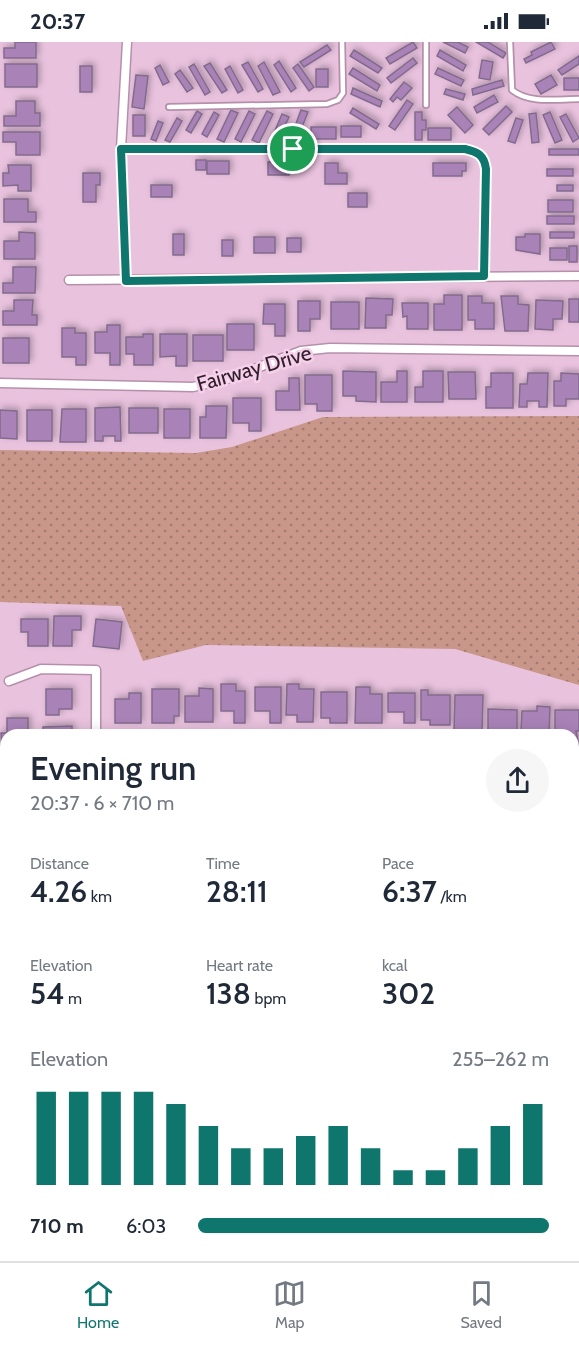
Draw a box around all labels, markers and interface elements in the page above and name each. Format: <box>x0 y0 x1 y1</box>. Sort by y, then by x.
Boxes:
text: 20:37 <box>30 8 85 35</box>
pin <box>267 123 318 174</box>
icon: arrive <box>276 132 309 165</box>
street label: Fairway Drive <box>194 340 314 396</box>
text: Evening run <box>30 748 196 788</box>
button: share <box>486 749 549 812</box>
text: 20:37 · 6 × 710 m <box>30 791 174 815</box>
text: Distance <box>30 854 89 873</box>
text: Time <box>206 854 240 873</box>
text: Pace <box>382 854 414 873</box>
text: 4.26 <box>30 873 87 910</box>
text: 28:11 <box>206 873 268 910</box>
text: 6:37 <box>382 873 437 910</box>
text: km <box>87 887 112 906</box>
text: /km <box>437 887 467 906</box>
text: Elevation <box>30 956 93 975</box>
text: Heart rate <box>206 956 273 975</box>
text: kcal <box>382 956 408 975</box>
text: 54 <box>30 975 64 1012</box>
text: 138 <box>206 975 251 1012</box>
text: 302 <box>382 975 435 1012</box>
text: m <box>64 989 82 1008</box>
text: bpm <box>251 989 286 1008</box>
text: Elevation <box>30 1047 108 1071</box>
text: 255–262 m <box>452 1047 549 1071</box>
text: 710 m <box>30 1214 84 1238</box>
text: 6:03 <box>126 1214 166 1238</box>
tab: Home <box>77 1277 119 1332</box>
tab: Map <box>273 1277 306 1332</box>
tab: Saved <box>460 1277 502 1332</box>

